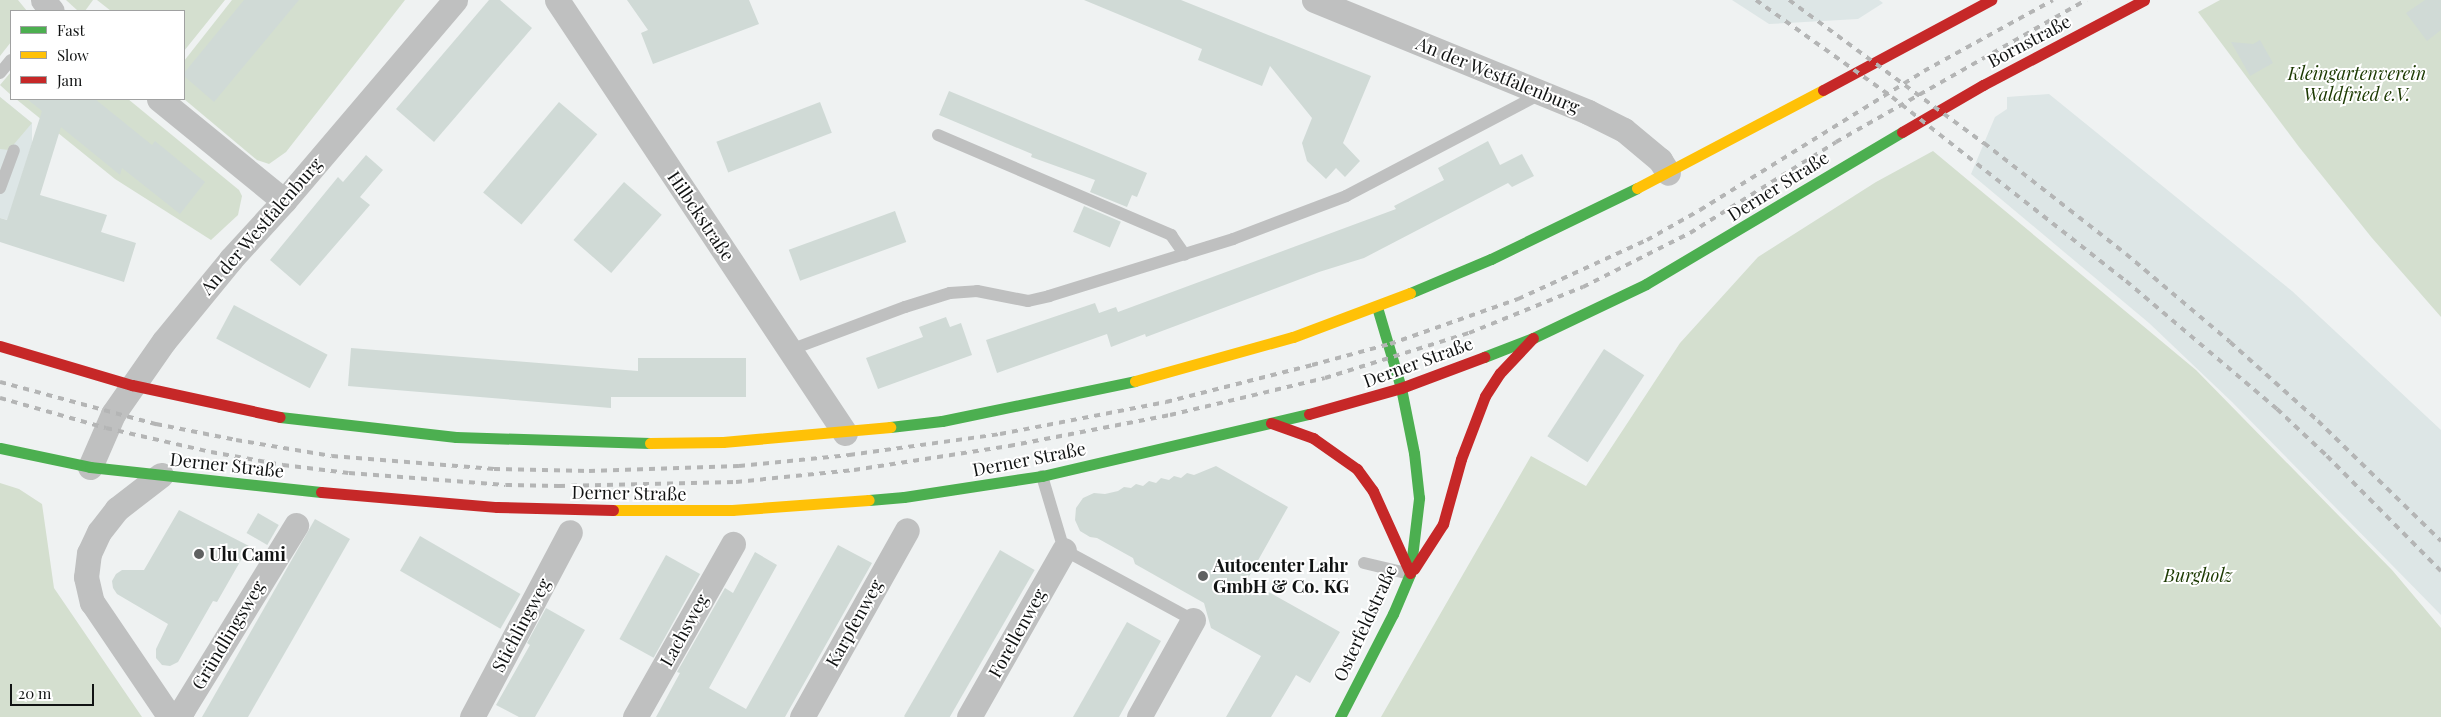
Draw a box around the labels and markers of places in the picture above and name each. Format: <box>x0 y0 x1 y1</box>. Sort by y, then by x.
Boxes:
place label: Ulu Cami <box>209 543 286 565</box>
marker: Ulu Cami <box>193 548 205 560</box>
place label: Autocenter Lahr GmbH & Co. KG <box>1213 555 1349 598</box>
marker: Autocenter Lahr GmbH & Co. KG <box>1197 570 1209 582</box>

